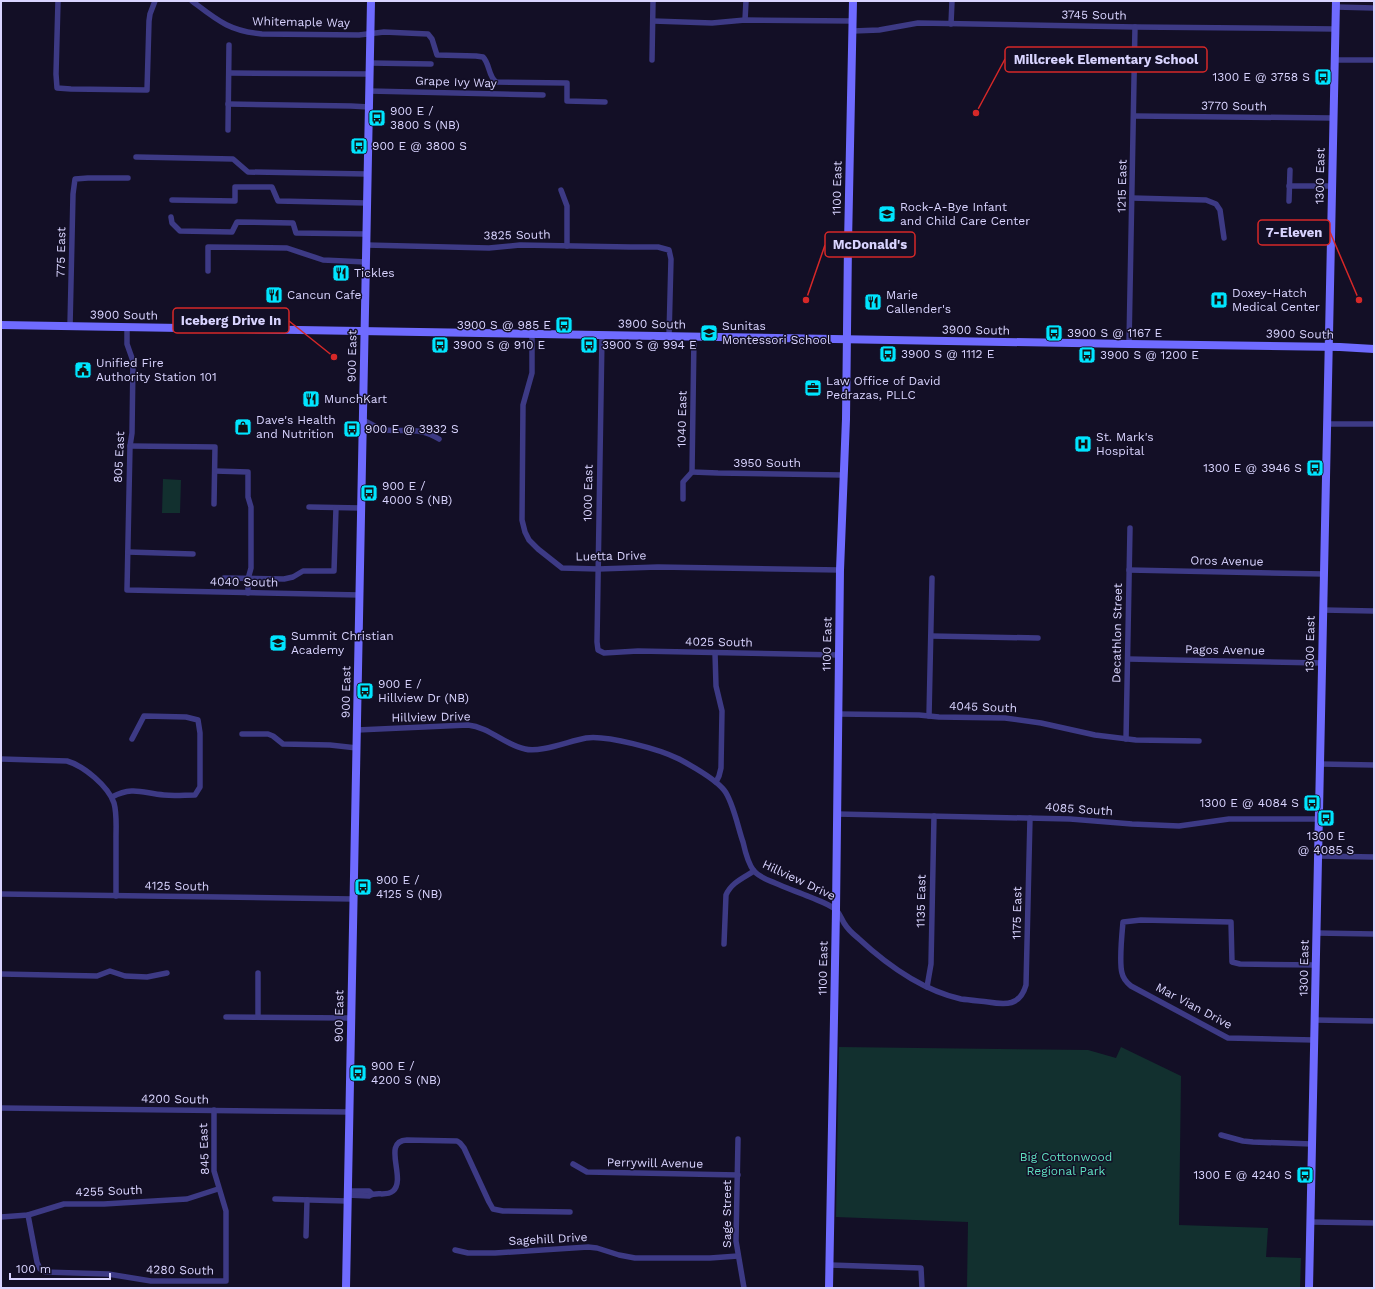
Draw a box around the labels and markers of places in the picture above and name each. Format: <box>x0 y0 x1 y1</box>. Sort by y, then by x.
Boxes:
callout: Millcreek Elementary School <box>1005 47 1207 72</box>
bus stop icon: 1300 E @ 3758 S <box>1313 67 1333 87</box>
place label: 1300 E @ 3758 S <box>1213 70 1310 84</box>
place label: 900 E / 3800 S (NB) <box>390 104 460 132</box>
bus stop icon: 900 E / 3800 S (NB) <box>367 108 387 128</box>
bus stop icon: 900 E @ 3800 S <box>349 136 369 156</box>
place label: 900 E @ 3800 S <box>372 139 467 153</box>
place label: Rock-A-Bye Infant and Child Care Center <box>900 200 1030 228</box>
school or university icon: Rock-A-Bye Infant and Child Care Center <box>877 204 897 224</box>
callout: 7-Eleven <box>1258 220 1330 245</box>
callout: McDonald's <box>825 232 915 257</box>
restaurant icon: Tickles <box>331 263 351 283</box>
place label: Tickles <box>354 266 395 280</box>
restaurant icon: Cancun Cafe <box>264 285 284 305</box>
place label: Doxey-Hatch Medical Center <box>1232 286 1320 314</box>
place label: Cancun Cafe <box>287 288 362 302</box>
place label: Marie Callender's <box>886 288 951 316</box>
hospital icon: Doxey-Hatch Medical Center <box>1209 290 1229 310</box>
restaurant icon: Marie Callender's <box>863 292 883 312</box>
callout: Iceberg Drive In <box>173 308 289 333</box>
bus stop icon: 3900 S @ 985 E <box>554 315 574 335</box>
place label: 3900 S @ 985 E <box>457 318 551 332</box>
place label: Sunitas Montessori School <box>722 319 831 347</box>
school or university icon: Sunitas Montessori School <box>699 323 719 343</box>
bus stop icon: 3900 S @ 1167 E <box>1044 323 1064 343</box>
place label: 3900 S @ 1167 E <box>1067 326 1163 340</box>
bus stop icon: 3900 S @ 910 E <box>430 335 450 355</box>
bus stop icon: 3900 S @ 994 E <box>579 335 599 355</box>
place label: 3900 S @ 910 E <box>453 338 545 352</box>
place label: 3900 S @ 994 E <box>602 338 697 352</box>
bus stop icon: 3900 S @ 1112 E <box>878 344 898 364</box>
bus stop icon: 3900 S @ 1200 E <box>1077 345 1097 365</box>
place label: 3900 S @ 1112 E <box>901 347 995 361</box>
place label: 3900 S @ 1200 E <box>1100 348 1199 362</box>
place label: Unified Fire Authority Station 101 <box>96 356 217 384</box>
public building icon: Unified Fire Authority Station 101 <box>73 360 93 380</box>
place label: Law Office of David Pedrazas, PLLC <box>826 374 941 402</box>
office icon: Law Office of David Pedrazas, PLLC <box>803 378 823 398</box>
restaurant icon: MunchKart <box>301 389 321 409</box>
place label: MunchKart <box>324 392 387 406</box>
place label: Dave's Health and Nutrition <box>256 413 336 441</box>
shop icon: Dave's Health and Nutrition <box>233 417 253 437</box>
bus stop icon: 900 E @ 3932 S <box>342 419 362 439</box>
place label: 900 E @ 3932 S <box>365 422 459 436</box>
place label: St. Mark's Hospital <box>1096 430 1154 458</box>
hospital icon: St. Mark's Hospital <box>1073 434 1093 454</box>
bus stop icon: 1300 E @ 3946 S <box>1305 458 1325 478</box>
place label: 1300 E @ 3946 S <box>1203 461 1302 475</box>
place label: 900 E / 4000 S (NB) <box>382 479 452 507</box>
bus stop icon: 900 E / 4000 S (NB) <box>359 483 379 503</box>
place label: Summit Christian Academy <box>291 629 394 657</box>
school or university icon: Summit Christian Academy <box>268 633 288 653</box>
place label: 900 E / Hillview Dr (NB) <box>378 677 469 705</box>
bus stop icon: 900 E / Hillview Dr (NB) <box>355 681 375 701</box>
bus stop icon: 1300 E @ 4084 S <box>1302 793 1322 813</box>
place label: 1300 E @ 4084 S <box>1200 796 1299 810</box>
bus stop icon: 1300 E @ 4085 S <box>1316 808 1336 828</box>
place label: 1300 E @ 4085 S <box>1298 829 1354 857</box>
place label: 900 E / 4125 S (NB) <box>376 873 442 901</box>
bus stop icon: 900 E / 4125 S (NB) <box>353 877 373 897</box>
place label: 900 E / 4200 S (NB) <box>371 1059 441 1087</box>
bus stop icon: 900 E / 4200 S (NB) <box>348 1063 368 1083</box>
bus stop icon: 1300 E @ 4240 S <box>1295 1165 1315 1185</box>
place label: 1300 E @ 4240 S <box>1193 1168 1292 1182</box>

